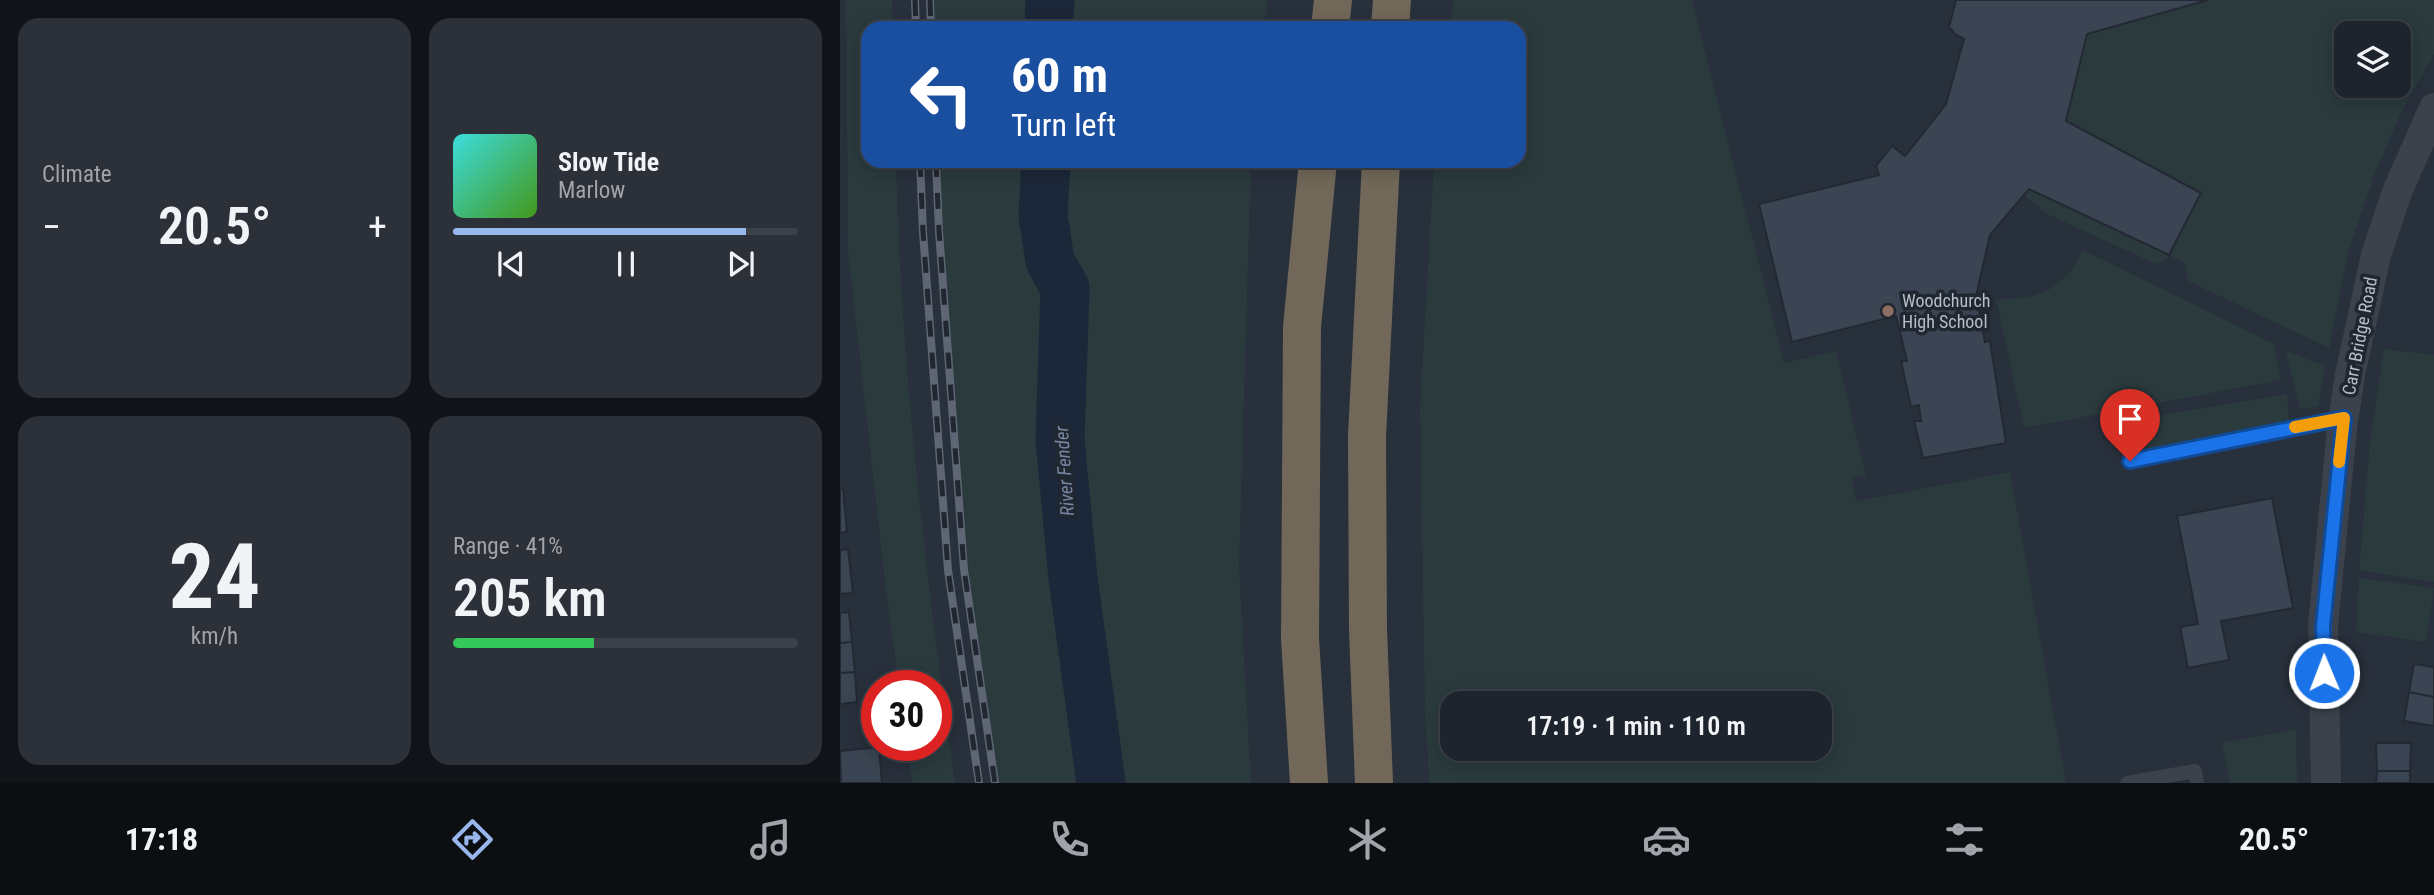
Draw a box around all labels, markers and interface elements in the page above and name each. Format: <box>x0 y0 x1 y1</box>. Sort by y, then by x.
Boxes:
map controls <box>2334 21 2411 98</box>
button: layers <box>2334 21 2411 98</box>
text: 60 m <box>1011 47 1108 104</box>
icon: left <box>896 49 987 140</box>
text: Turn left <box>1011 106 1116 144</box>
text: Slow Tide <box>558 147 659 177</box>
text: Climate <box>42 161 112 188</box>
text: Marlow <box>558 177 625 204</box>
text: 20.5° <box>158 196 271 257</box>
text: − <box>42 205 61 249</box>
text: + <box>368 205 387 249</box>
icon: previous <box>492 245 530 283</box>
icon: pause <box>607 245 645 283</box>
icon: next <box>722 245 760 283</box>
street label: Carr Bridge Road <box>2338 275 2381 397</box>
place label: Woodchurch High School <box>1902 290 1990 332</box>
marker: Woodchurch High School <box>1880 303 1896 319</box>
pin <box>2100 389 2160 461</box>
icon: arrive <box>2111 400 2149 438</box>
water label: River Fender <box>1050 425 1079 517</box>
text: 24 <box>169 524 260 630</box>
text: Range · 41% <box>453 533 563 560</box>
text: 205 km <box>453 568 607 629</box>
text: km/h <box>191 623 238 650</box>
position arrow <box>2287 636 2361 710</box>
speed limit sign: 30 <box>861 670 952 761</box>
text: 17:19 · 1 min · 110 m <box>1526 711 1746 741</box>
icon: directions <box>448 815 497 864</box>
icon: music <box>746 815 795 864</box>
icon: phone <box>1045 815 1094 864</box>
icon: climate <box>1343 815 1392 864</box>
icon: car <box>1642 815 1691 864</box>
icon: filters <box>1940 815 1989 864</box>
text: 17:18 <box>125 820 198 858</box>
text: 20.5° <box>2239 820 2309 858</box>

